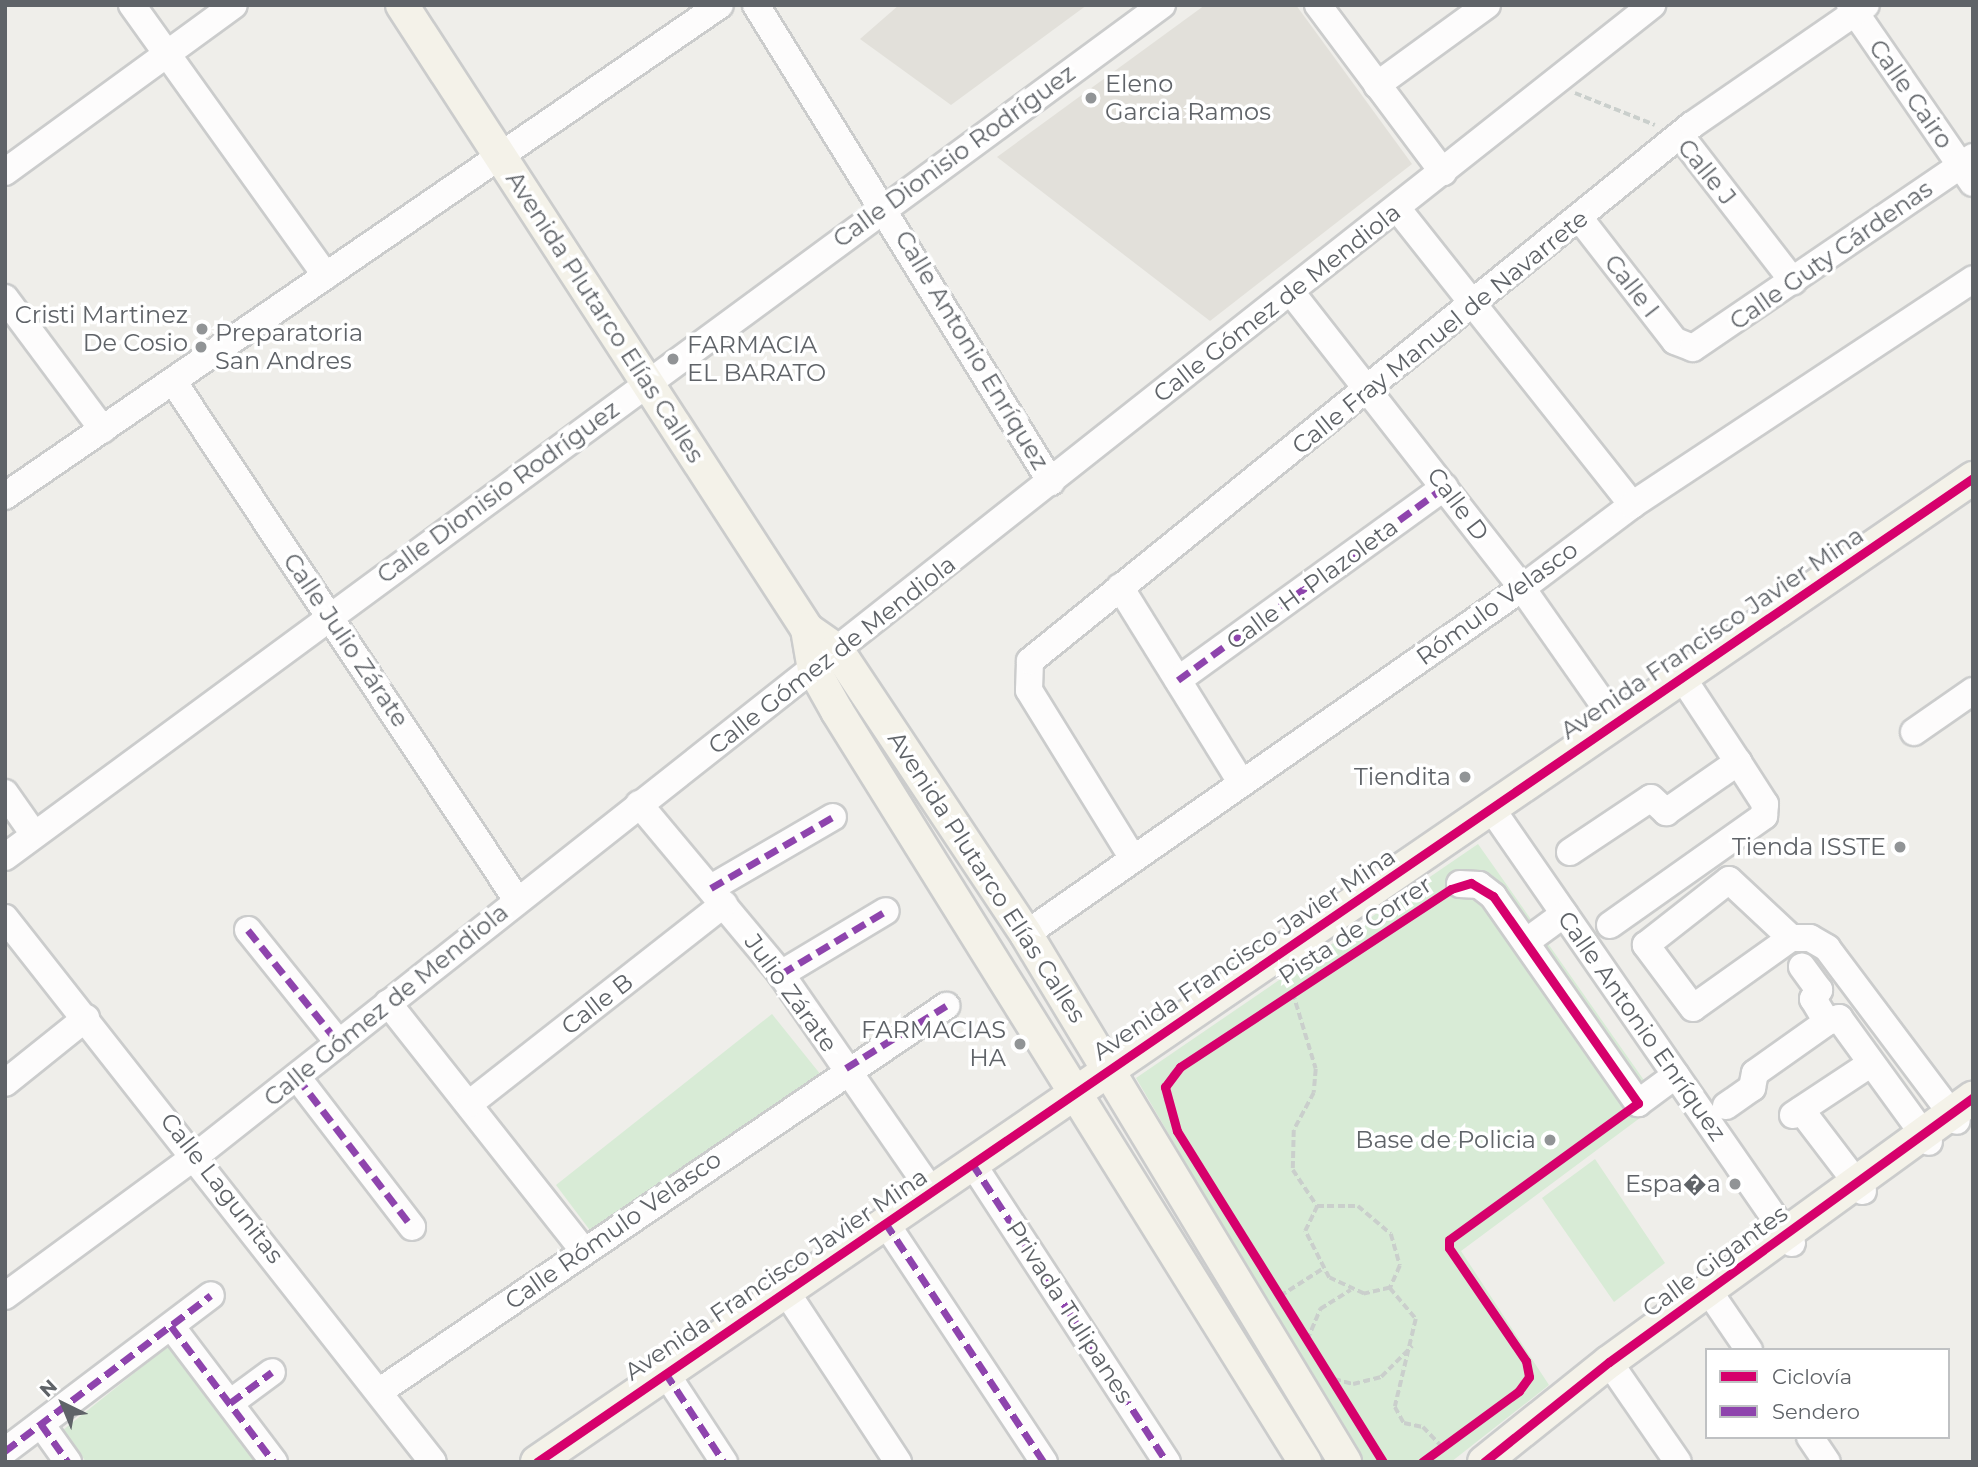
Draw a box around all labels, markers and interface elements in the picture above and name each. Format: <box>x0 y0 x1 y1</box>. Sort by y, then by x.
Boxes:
street label: Calle Cairo <box>1863 34 1959 154</box>
street label: Calle Dionisio Rodríguez <box>827 59 1081 253</box>
place label: Eleno Garcia Ramos <box>1105 70 1271 126</box>
marker: Eleno Garcia Ramos <box>1083 90 1099 106</box>
street label: Calle J <box>1672 133 1742 211</box>
street label: Avenida Plutarco Elías Calles <box>500 166 710 468</box>
street label: Calle Guty Cárdenas <box>1724 174 1938 336</box>
street label: Calle Gómez de Mendiola <box>1148 198 1406 408</box>
street label: Calle Fray Manuel de Navarrete <box>1286 204 1594 460</box>
street label: Calle Antonio Enríquez <box>889 225 1055 475</box>
street label: Calle I <box>1599 249 1665 323</box>
place label: Cristi Martinez De Cosio <box>15 301 188 357</box>
place label: Preparatoria San Andres <box>215 319 363 375</box>
marker: Cristi Martinez De Cosio <box>194 321 210 337</box>
place label: FARMACIA EL BARATO <box>687 331 826 387</box>
marker: Preparatoria San Andres <box>193 339 209 355</box>
marker: FARMACIA EL BARATO <box>665 351 681 367</box>
street label: Calle Dionisio Rodríguez <box>371 395 625 589</box>
street label: Calle D <box>1421 462 1495 546</box>
street label: Calle H. Plazoleta <box>1221 512 1403 656</box>
street label: Avenida Francisco Javier Mina <box>1555 521 1869 745</box>
street label: Rómulo Velasco <box>1411 535 1583 671</box>
street label: Calle Julio Zárate <box>277 548 415 732</box>
street label: Calle Gómez de Mendiola <box>703 550 961 760</box>
street label: Avenida Plutarco Elías Calles <box>882 726 1092 1028</box>
place label: Tiendita <box>1354 763 1451 791</box>
marker: Tiendita <box>1457 769 1473 785</box>
place label: Tienda ISSTE <box>1732 833 1886 861</box>
marker: Tienda ISSTE <box>1892 839 1908 855</box>
street label: Avenida Francisco Javier Mina <box>1087 842 1401 1066</box>
street label: Pista de Correr <box>1273 870 1437 990</box>
street label: Calle Gómez de Mendiola <box>258 898 514 1112</box>
street label: Calle Antonio Enríquez <box>1552 906 1732 1146</box>
street label: Julio Zárate <box>739 928 843 1058</box>
street label: Calle B <box>556 967 638 1041</box>
place label: FARMACIAS HA <box>861 1016 1006 1072</box>
marker: FARMACIAS HA <box>1012 1036 1028 1052</box>
street label: Calle Lagunitas <box>154 1107 290 1269</box>
place label: Base de Policia <box>1355 1126 1536 1154</box>
marker: Base de Policia <box>1542 1132 1558 1148</box>
street label: Calle Rómulo Velasco <box>499 1144 727 1316</box>
street label: Avenida Francisco Javier Mina <box>619 1162 933 1386</box>
place label: Espa�a <box>1625 1170 1721 1198</box>
marker: Espa�a <box>1727 1176 1743 1192</box>
street label: Calle Gigantes <box>1637 1199 1793 1323</box>
street label: Privada Tulipanes <box>1000 1216 1140 1408</box>
legend <box>1705 1348 1950 1439</box>
text: Ciclovía <box>1772 1364 1852 1389</box>
north arrow <box>28 1369 98 1439</box>
text: N <box>35 1375 62 1402</box>
text: Sendero <box>1772 1399 1860 1424</box>

